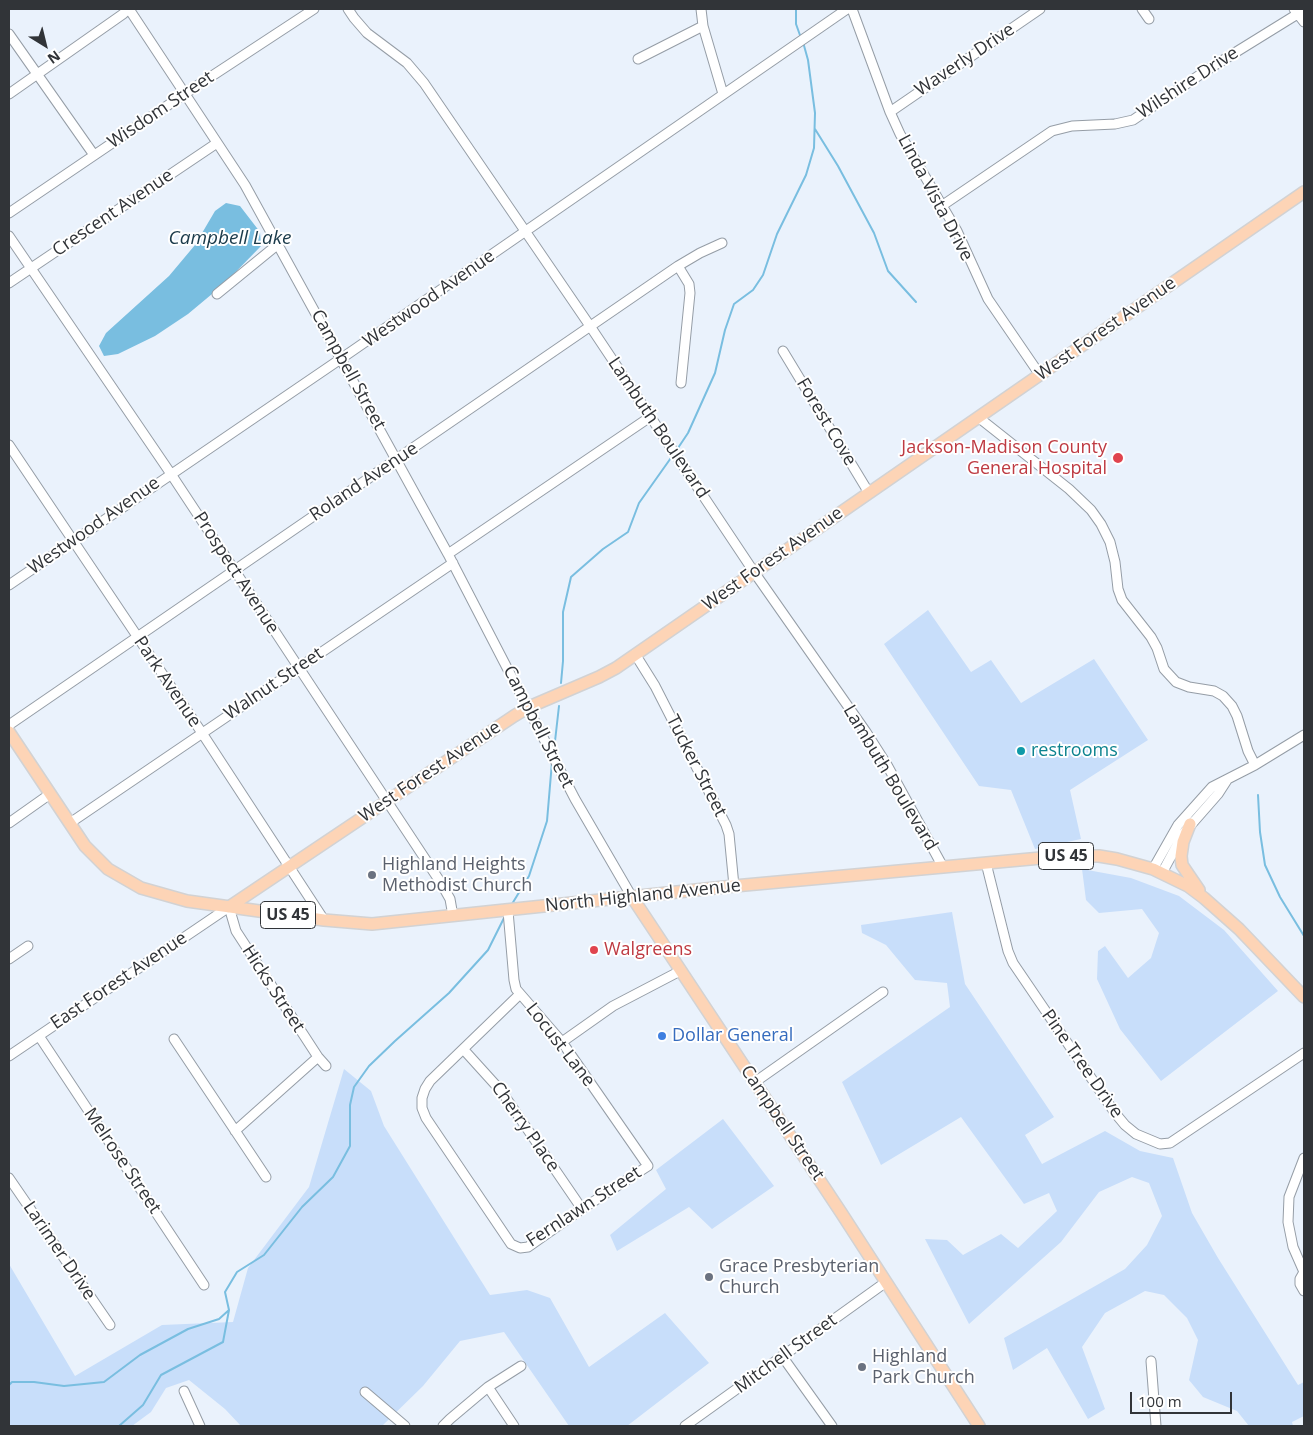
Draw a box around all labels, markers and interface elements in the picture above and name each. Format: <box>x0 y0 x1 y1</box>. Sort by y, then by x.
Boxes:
street label: Waverly Drive <box>911 19 1019 101</box>
north arrow <box>20 20 70 70</box>
street label: Wilshire Drive <box>1133 42 1243 124</box>
text: N <box>44 47 64 69</box>
street label: Wisdom Street <box>104 67 218 153</box>
street label: Linda Vista Drive <box>893 131 977 265</box>
street label: Crescent Avenue <box>49 165 177 261</box>
water label: Campbell Lake <box>168 228 292 250</box>
street label: Westwood Avenue <box>359 246 499 352</box>
street label: West Forest Avenue <box>1032 272 1180 386</box>
street label: Campbell Street <box>306 306 390 434</box>
street label: Lambuth Boulevard <box>603 353 713 503</box>
street label: Forest Cove <box>791 374 861 470</box>
place label: Jackson-Madison County General Hospital <box>901 437 1107 479</box>
street label: Roland Avenue <box>306 438 422 526</box>
marker: Jackson-Madison County General Hospital <box>1111 451 1125 465</box>
street label: Westwood Avenue <box>24 473 164 579</box>
street label: West Forest Avenue <box>699 502 847 616</box>
street label: Prospect Avenue <box>189 508 283 638</box>
street label: Park Avenue <box>129 632 205 732</box>
street label: Walnut Street <box>220 643 328 725</box>
street label: Campbell Street <box>498 662 578 792</box>
street label: Lambuth Boulevard <box>838 701 942 855</box>
street label: Tucker Street <box>661 711 731 821</box>
street label: West Forest Avenue <box>355 717 505 827</box>
place label: restrooms <box>1031 740 1118 762</box>
marker: restrooms <box>1015 745 1027 757</box>
road number: US 45 <box>1038 842 1094 869</box>
place label: Highland Heights Methodist Church <box>382 854 532 896</box>
marker: Highland Heights Methodist Church <box>366 869 378 881</box>
street label: North Highland Avenue <box>544 875 742 917</box>
road number: US 45 <box>260 902 316 928</box>
street label: East Forest Avenue <box>47 927 191 1035</box>
place label: Walgreens <box>604 939 692 961</box>
street label: Hicks Street <box>237 941 309 1037</box>
marker: Walgreens <box>588 944 600 956</box>
street label: Locust Lane <box>521 999 599 1091</box>
street label: Pine Tree Drive <box>1037 1006 1127 1122</box>
place label: Dollar General <box>672 1025 793 1047</box>
marker: Dollar General <box>656 1030 668 1042</box>
street label: Campbell Street <box>736 1061 828 1185</box>
street label: Cherry Place <box>486 1078 564 1176</box>
street label: Melrose Street <box>79 1104 165 1218</box>
street label: Fernlawn Street <box>523 1162 645 1252</box>
street label: Larimer Drive <box>18 1198 100 1304</box>
place label: Grace Presbyterian Church <box>719 1256 879 1298</box>
marker: Grace Presbyterian Church <box>703 1271 715 1283</box>
street label: Mitchell Street <box>731 1310 841 1398</box>
place label: Highland Park Church <box>872 1346 975 1388</box>
marker: Highland Park Church <box>856 1361 868 1373</box>
scale bar <box>1133 1382 1236 1414</box>
text: 100 m <box>1138 1391 1182 1411</box>

